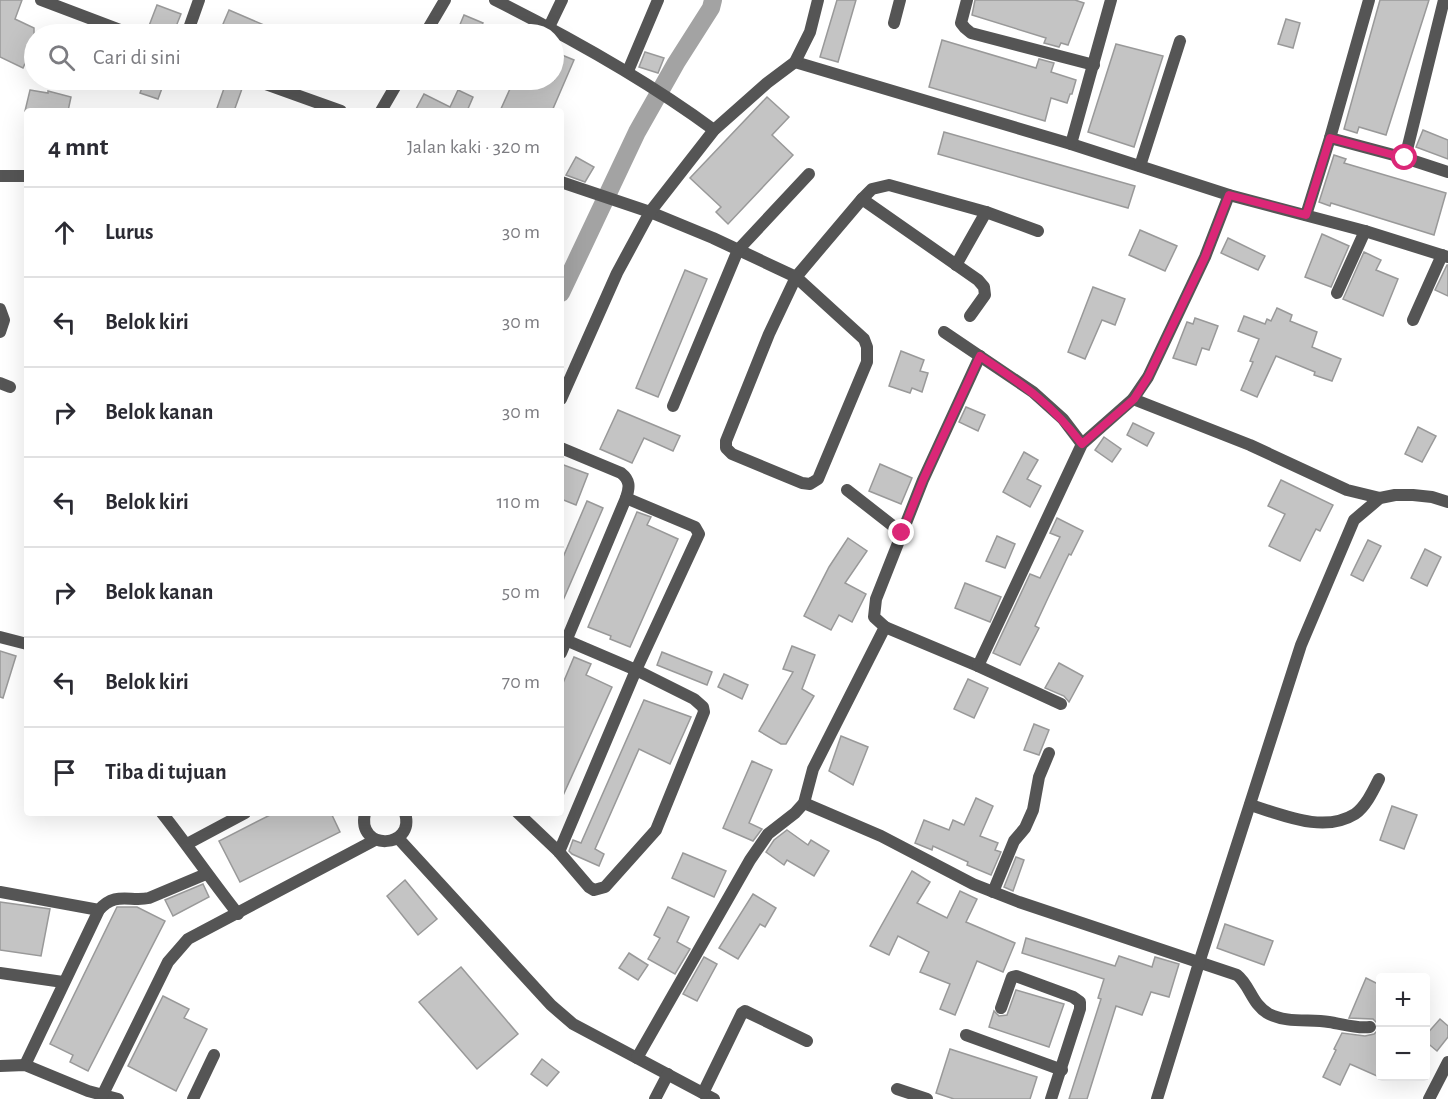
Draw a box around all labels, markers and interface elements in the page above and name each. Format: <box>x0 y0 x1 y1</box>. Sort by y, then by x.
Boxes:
search box <box>24 24 564 90</box>
icon: search <box>45 41 78 74</box>
text: Cari di sini <box>93 46 181 68</box>
text: 4 mnt <box>48 134 108 160</box>
text: Jalan kaki · 320 m <box>407 137 540 157</box>
route start <box>1391 144 1417 170</box>
icon: ahead <box>48 216 81 249</box>
text: Lurus <box>105 221 154 243</box>
text: 30 m <box>502 222 540 242</box>
icon: left <box>48 306 81 339</box>
text: Belok kiri <box>105 311 189 333</box>
text: 30 m <box>502 312 540 332</box>
icon: right <box>48 396 81 429</box>
text: Belok kanan <box>105 401 213 423</box>
text: 30 m <box>502 402 540 422</box>
icon: left <box>48 486 81 519</box>
text: Belok kiri <box>105 491 189 513</box>
text: 110 m <box>496 492 540 512</box>
route end <box>888 519 914 545</box>
icon: right <box>48 576 81 609</box>
text: Belok kanan <box>105 581 213 603</box>
text: 50 m <box>502 582 540 602</box>
icon: left <box>48 666 81 699</box>
text: Belok kiri <box>105 671 189 693</box>
text: 70 m <box>502 672 540 692</box>
icon: arrive <box>48 756 81 789</box>
text: Tiba di tujuan <box>105 761 227 783</box>
map controls <box>1376 973 1430 1081</box>
button: + <box>1376 973 1430 1027</box>
button: − <box>1376 1027 1430 1081</box>

